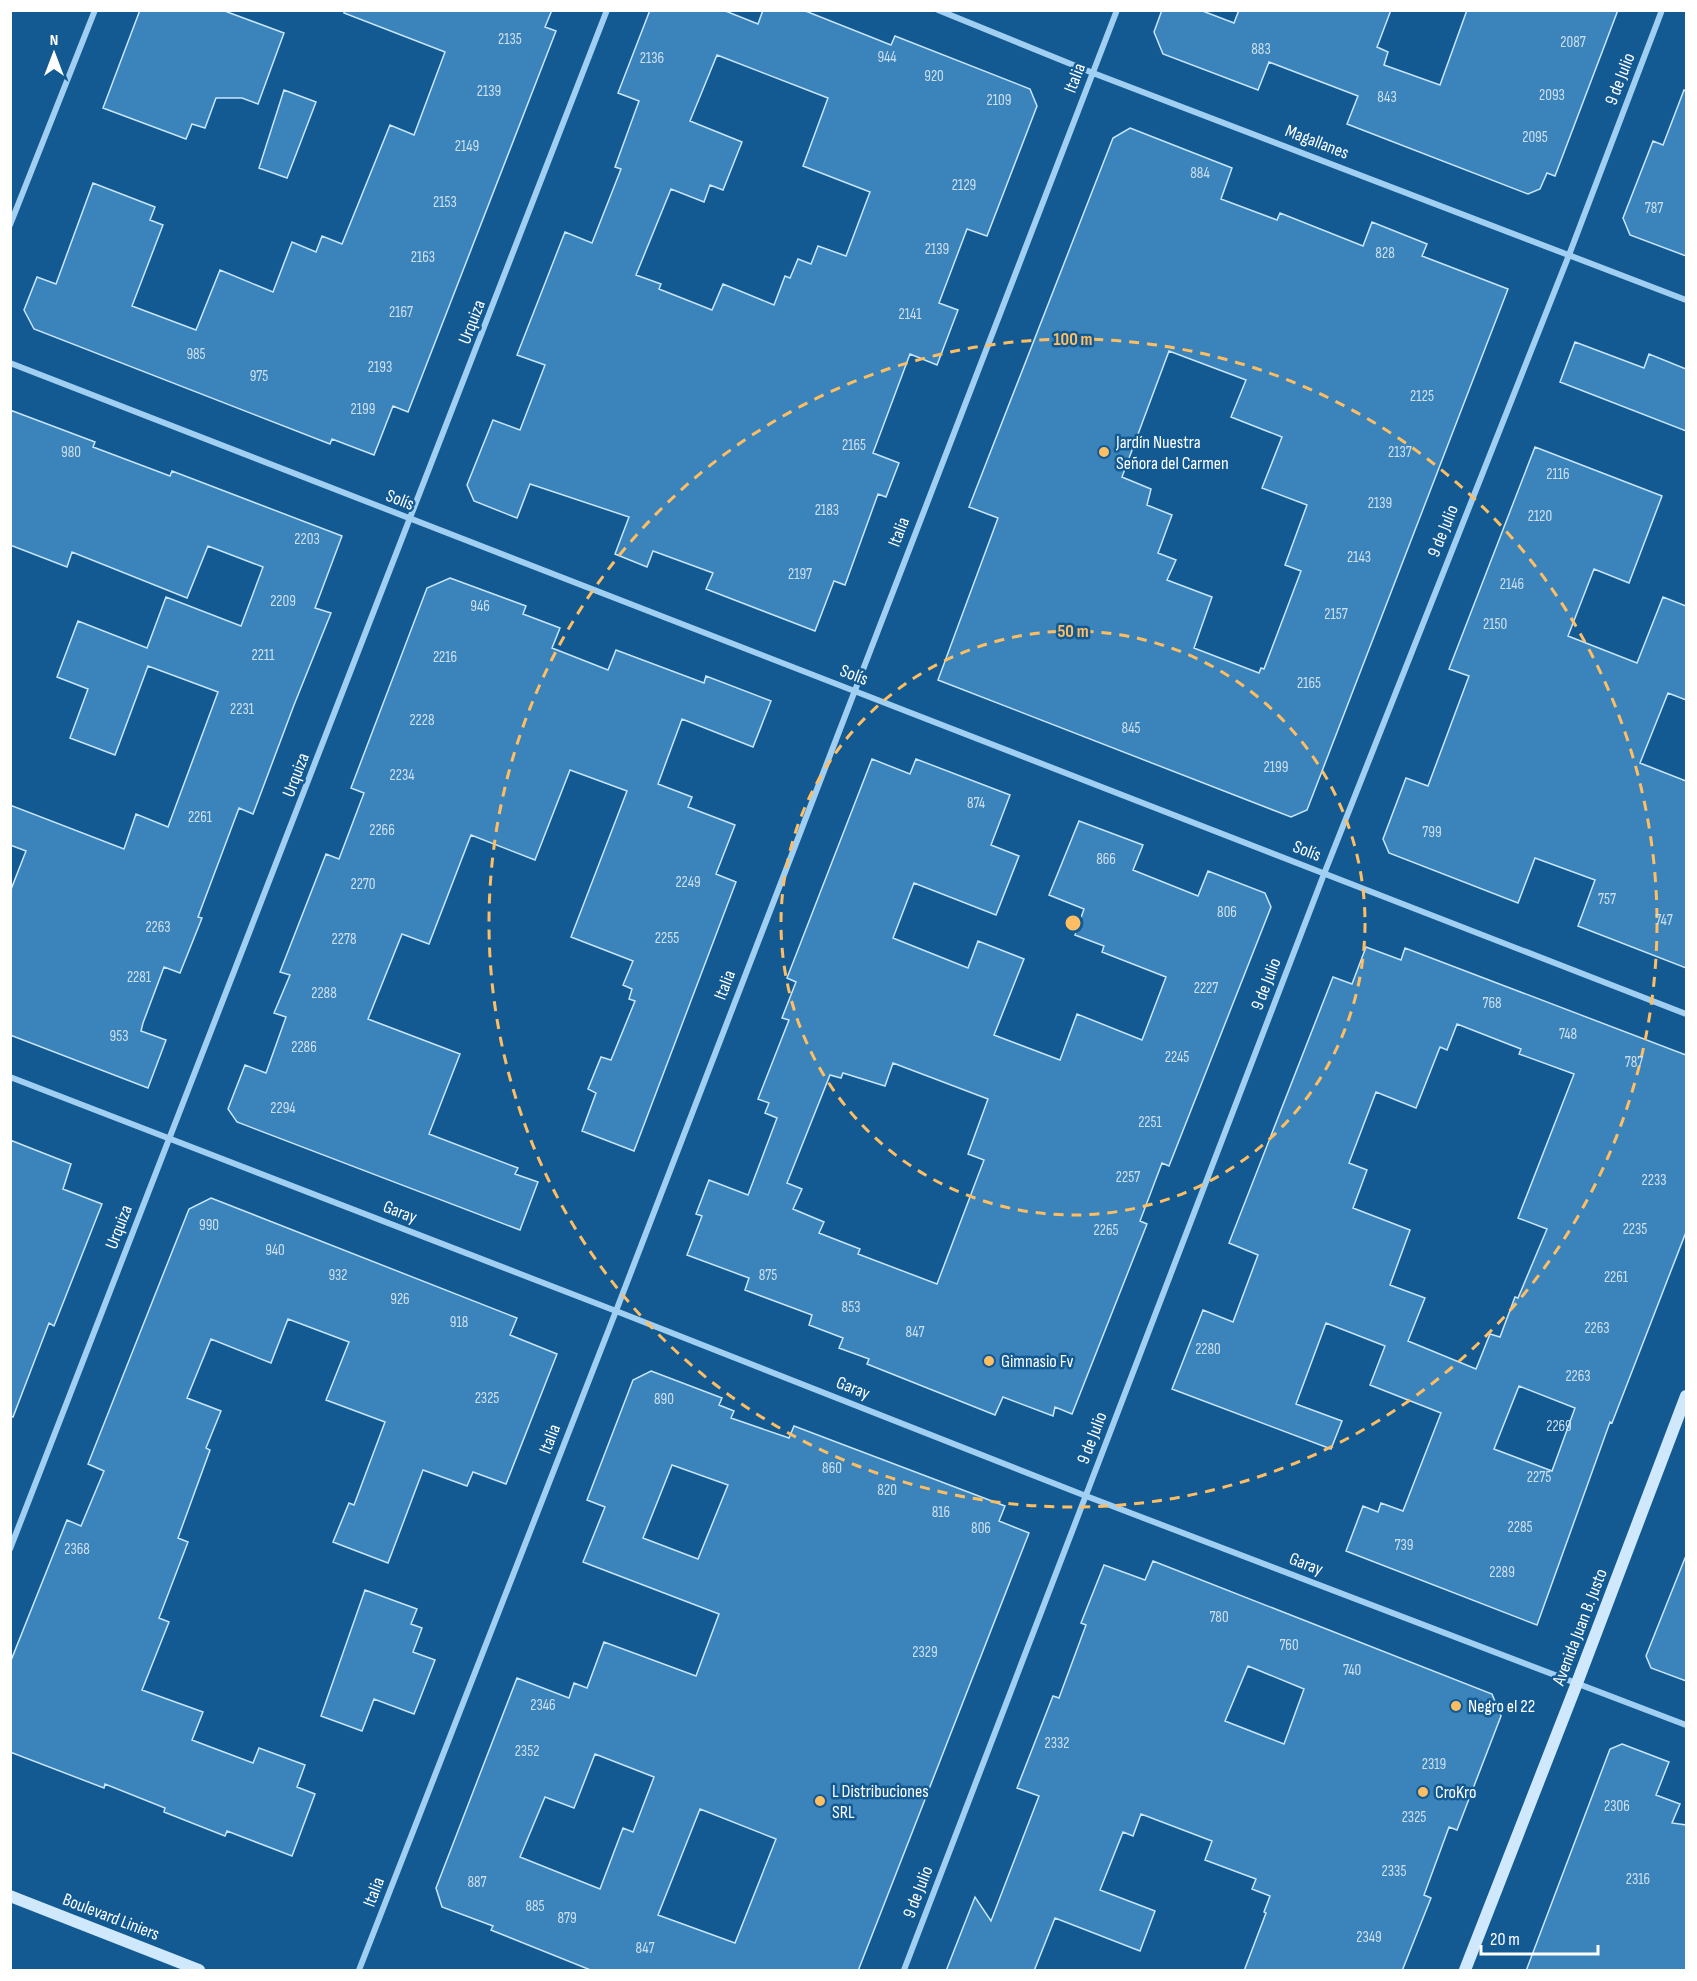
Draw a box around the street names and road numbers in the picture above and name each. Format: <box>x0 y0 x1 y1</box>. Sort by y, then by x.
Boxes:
street label: 9 de Julio <box>1600 50 1640 108</box>
street label: Italia <box>1060 60 1090 96</box>
street label: Magallanes <box>1282 120 1352 164</box>
street label: Urquiza <box>454 297 490 347</box>
street label: Solís <box>383 485 417 515</box>
street label: 9 de Julio <box>1423 502 1463 560</box>
street label: Italia <box>884 514 914 550</box>
street label: Solís <box>837 660 871 690</box>
street label: Urquiza <box>278 750 314 800</box>
street label: Solís <box>1290 836 1324 866</box>
street label: 9 de Julio <box>1246 955 1286 1013</box>
street label: Italia <box>710 967 740 1003</box>
street label: Garay <box>380 1196 420 1228</box>
street label: Urquiza <box>101 1202 137 1252</box>
street label: Garay <box>833 1372 873 1404</box>
street label: 9 de Julio <box>1072 1409 1112 1467</box>
street label: Italia <box>535 1421 565 1457</box>
street label: Garay <box>1286 1548 1326 1580</box>
street label: Avenida Juan B. Justo <box>1548 1566 1612 1689</box>
street label: 9 de Julio <box>898 1863 938 1921</box>
street label: Italia <box>359 1874 389 1910</box>
street label: Boulevard Liniers <box>60 1889 162 1945</box>

